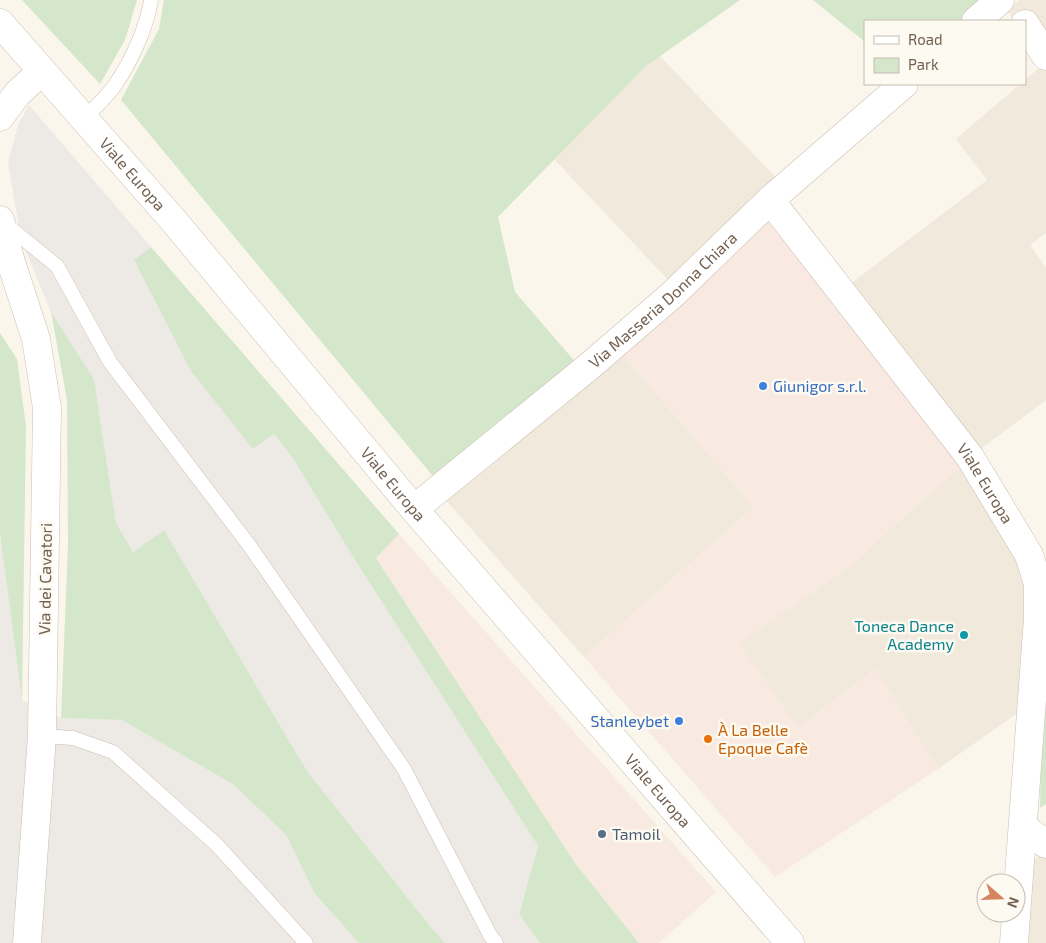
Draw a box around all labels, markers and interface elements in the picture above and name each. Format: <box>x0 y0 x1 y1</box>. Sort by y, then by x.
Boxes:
legend <box>864 20 1026 85</box>
text: Road <box>908 30 943 48</box>
text: Park <box>908 55 939 73</box>
street label: Viale Europa <box>96 133 170 214</box>
street label: Via Masseria Donna Chiara <box>584 228 740 372</box>
place label: Giunigor s.r.l. <box>773 376 866 395</box>
marker: Giunigor s.r.l. <box>757 380 769 392</box>
street label: Viale Europa <box>954 439 1018 527</box>
street label: Viale Europa <box>357 443 430 525</box>
street label: Via dei Cavatori <box>34 523 55 635</box>
place label: Toneca Dance Academy <box>854 616 955 653</box>
marker: Toneca Dance Academy <box>958 629 970 641</box>
place label: Stanleybet <box>590 711 669 730</box>
marker: Stanleybet <box>673 715 685 727</box>
place label: À La Belle Epoque Cafè <box>718 720 808 757</box>
marker: À La Belle Epoque Cafè <box>702 733 714 745</box>
street label: Viale Europa <box>621 750 695 831</box>
place label: Tamoil <box>612 824 661 843</box>
marker: Tamoil <box>596 828 608 840</box>
north arrow <box>976 873 1026 923</box>
text: N <box>1004 895 1023 910</box>

